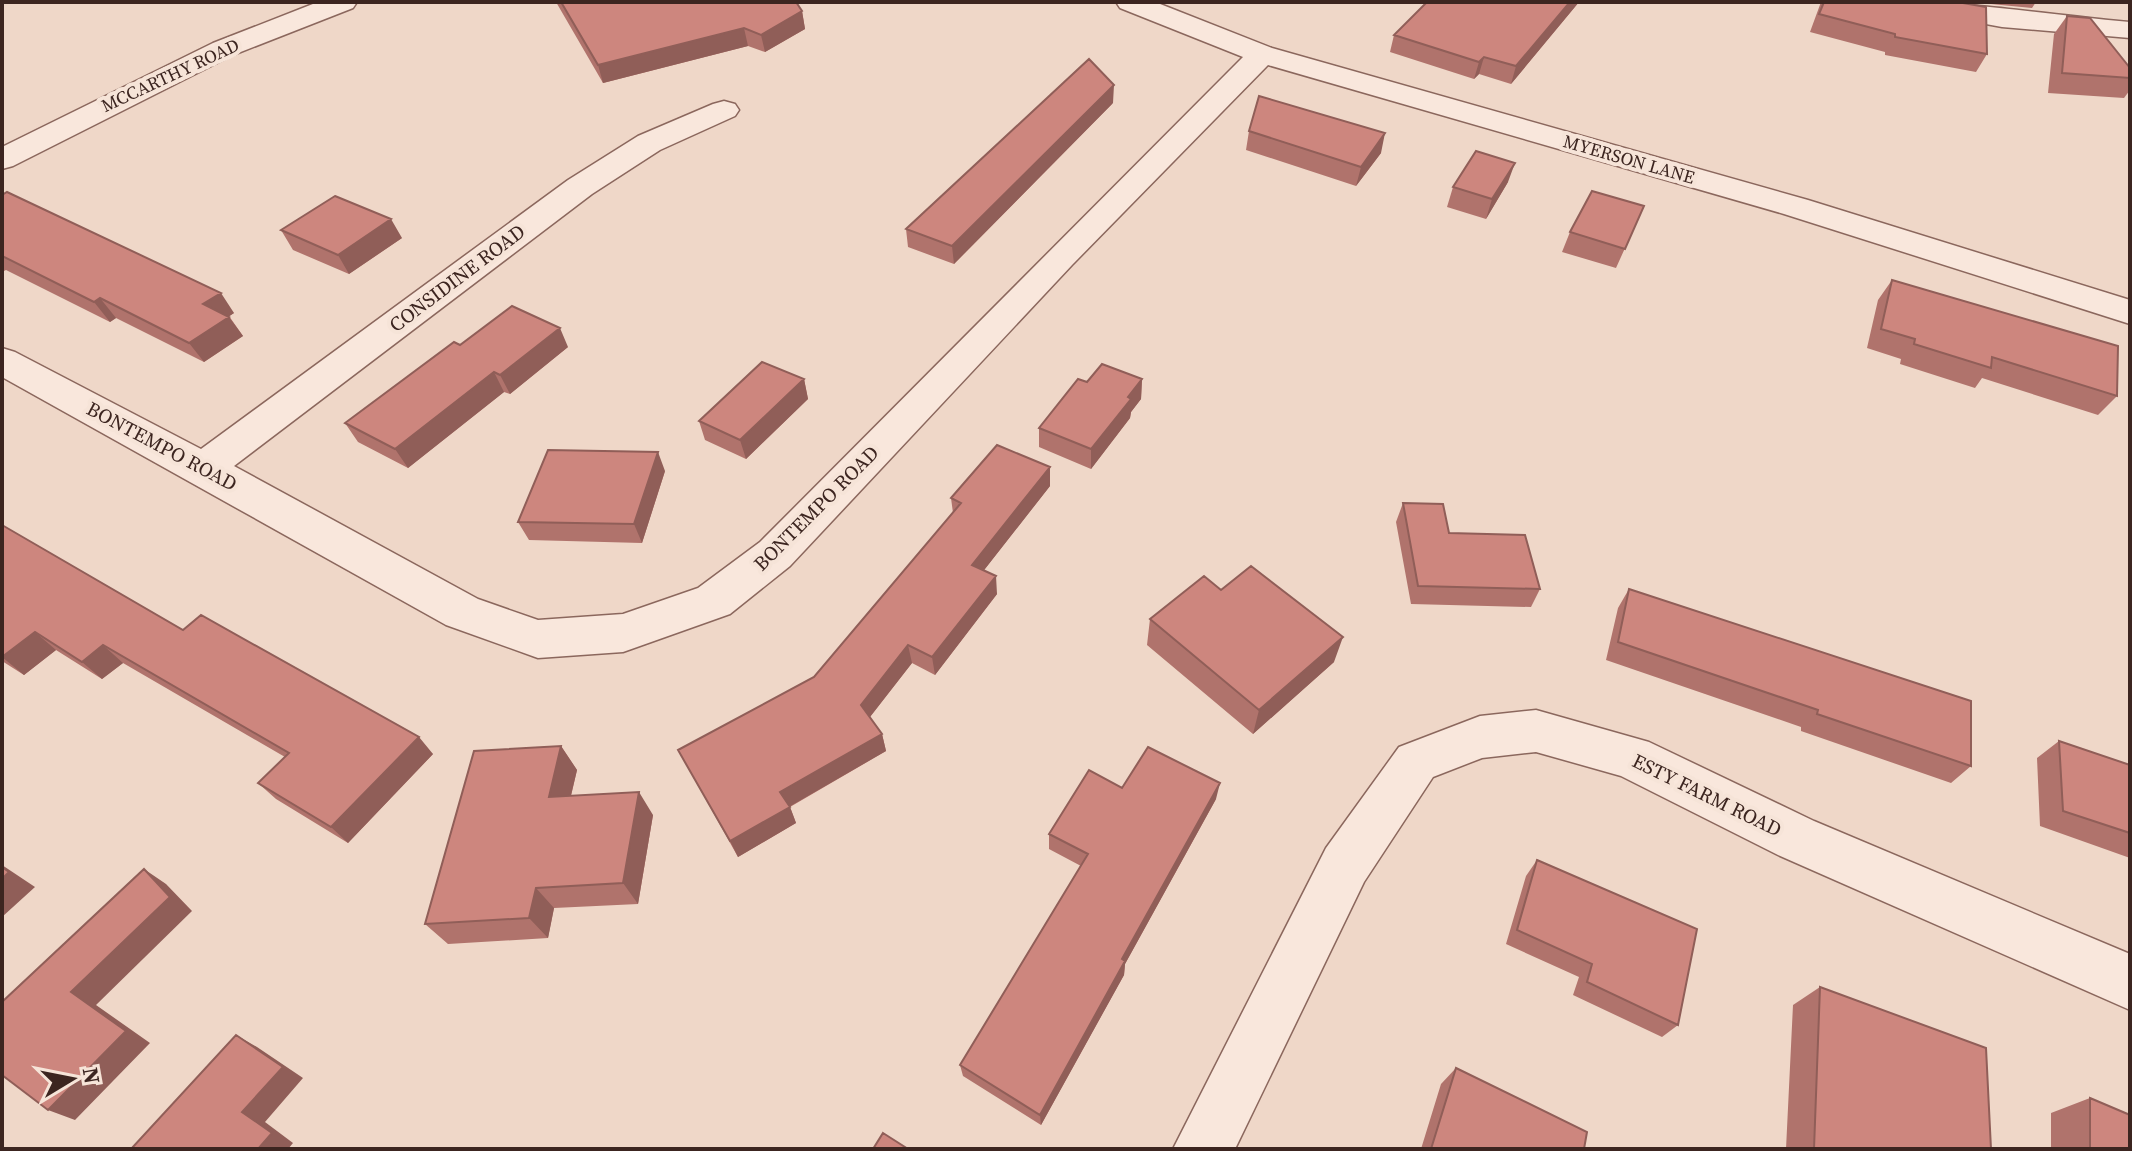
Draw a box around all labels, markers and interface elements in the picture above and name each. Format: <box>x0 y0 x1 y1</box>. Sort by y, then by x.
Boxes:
street label: MCCARTHY ROAD <box>97 32 243 118</box>
street label: MYERSON LANE <box>1560 128 1698 190</box>
street label: CONSIDINE ROAD <box>383 218 531 338</box>
street label: BONTEMPO ROAD <box>82 394 242 498</box>
street label: BONTEMPO ROAD <box>747 439 885 577</box>
street label: ESTY FARM ROAD <box>1628 747 1786 843</box>
north arrow <box>32 1039 112 1119</box>
text: N <box>76 1065 108 1086</box>

